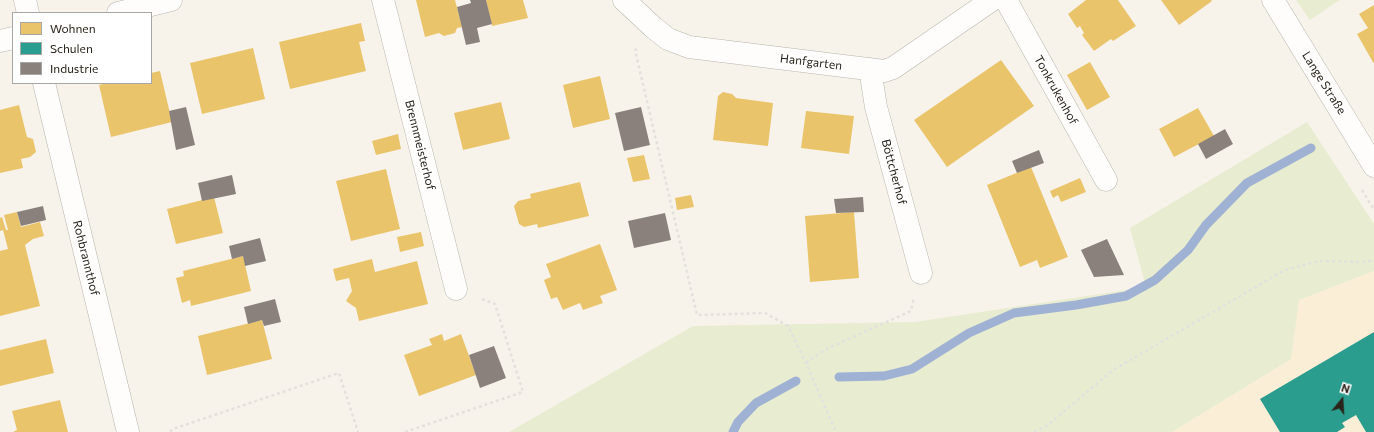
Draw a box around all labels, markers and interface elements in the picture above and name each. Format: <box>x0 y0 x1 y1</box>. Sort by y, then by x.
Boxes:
legend <box>12 12 152 84</box>
text: Wohnen <box>50 21 96 35</box>
text: Schulen <box>50 41 93 55</box>
street label: Lange Straße <box>1299 49 1349 117</box>
street label: Hanfgarten <box>779 51 843 73</box>
street label: Tonkrukenhof <box>1031 53 1081 127</box>
text: Industrie <box>50 61 98 75</box>
street label: Brennmeisterhof <box>402 98 438 192</box>
street label: Böttcherhof <box>878 138 910 206</box>
street label: Rohbrannthof <box>70 219 102 297</box>
north arrow <box>1322 380 1362 420</box>
text: N <box>1340 381 1352 396</box>

